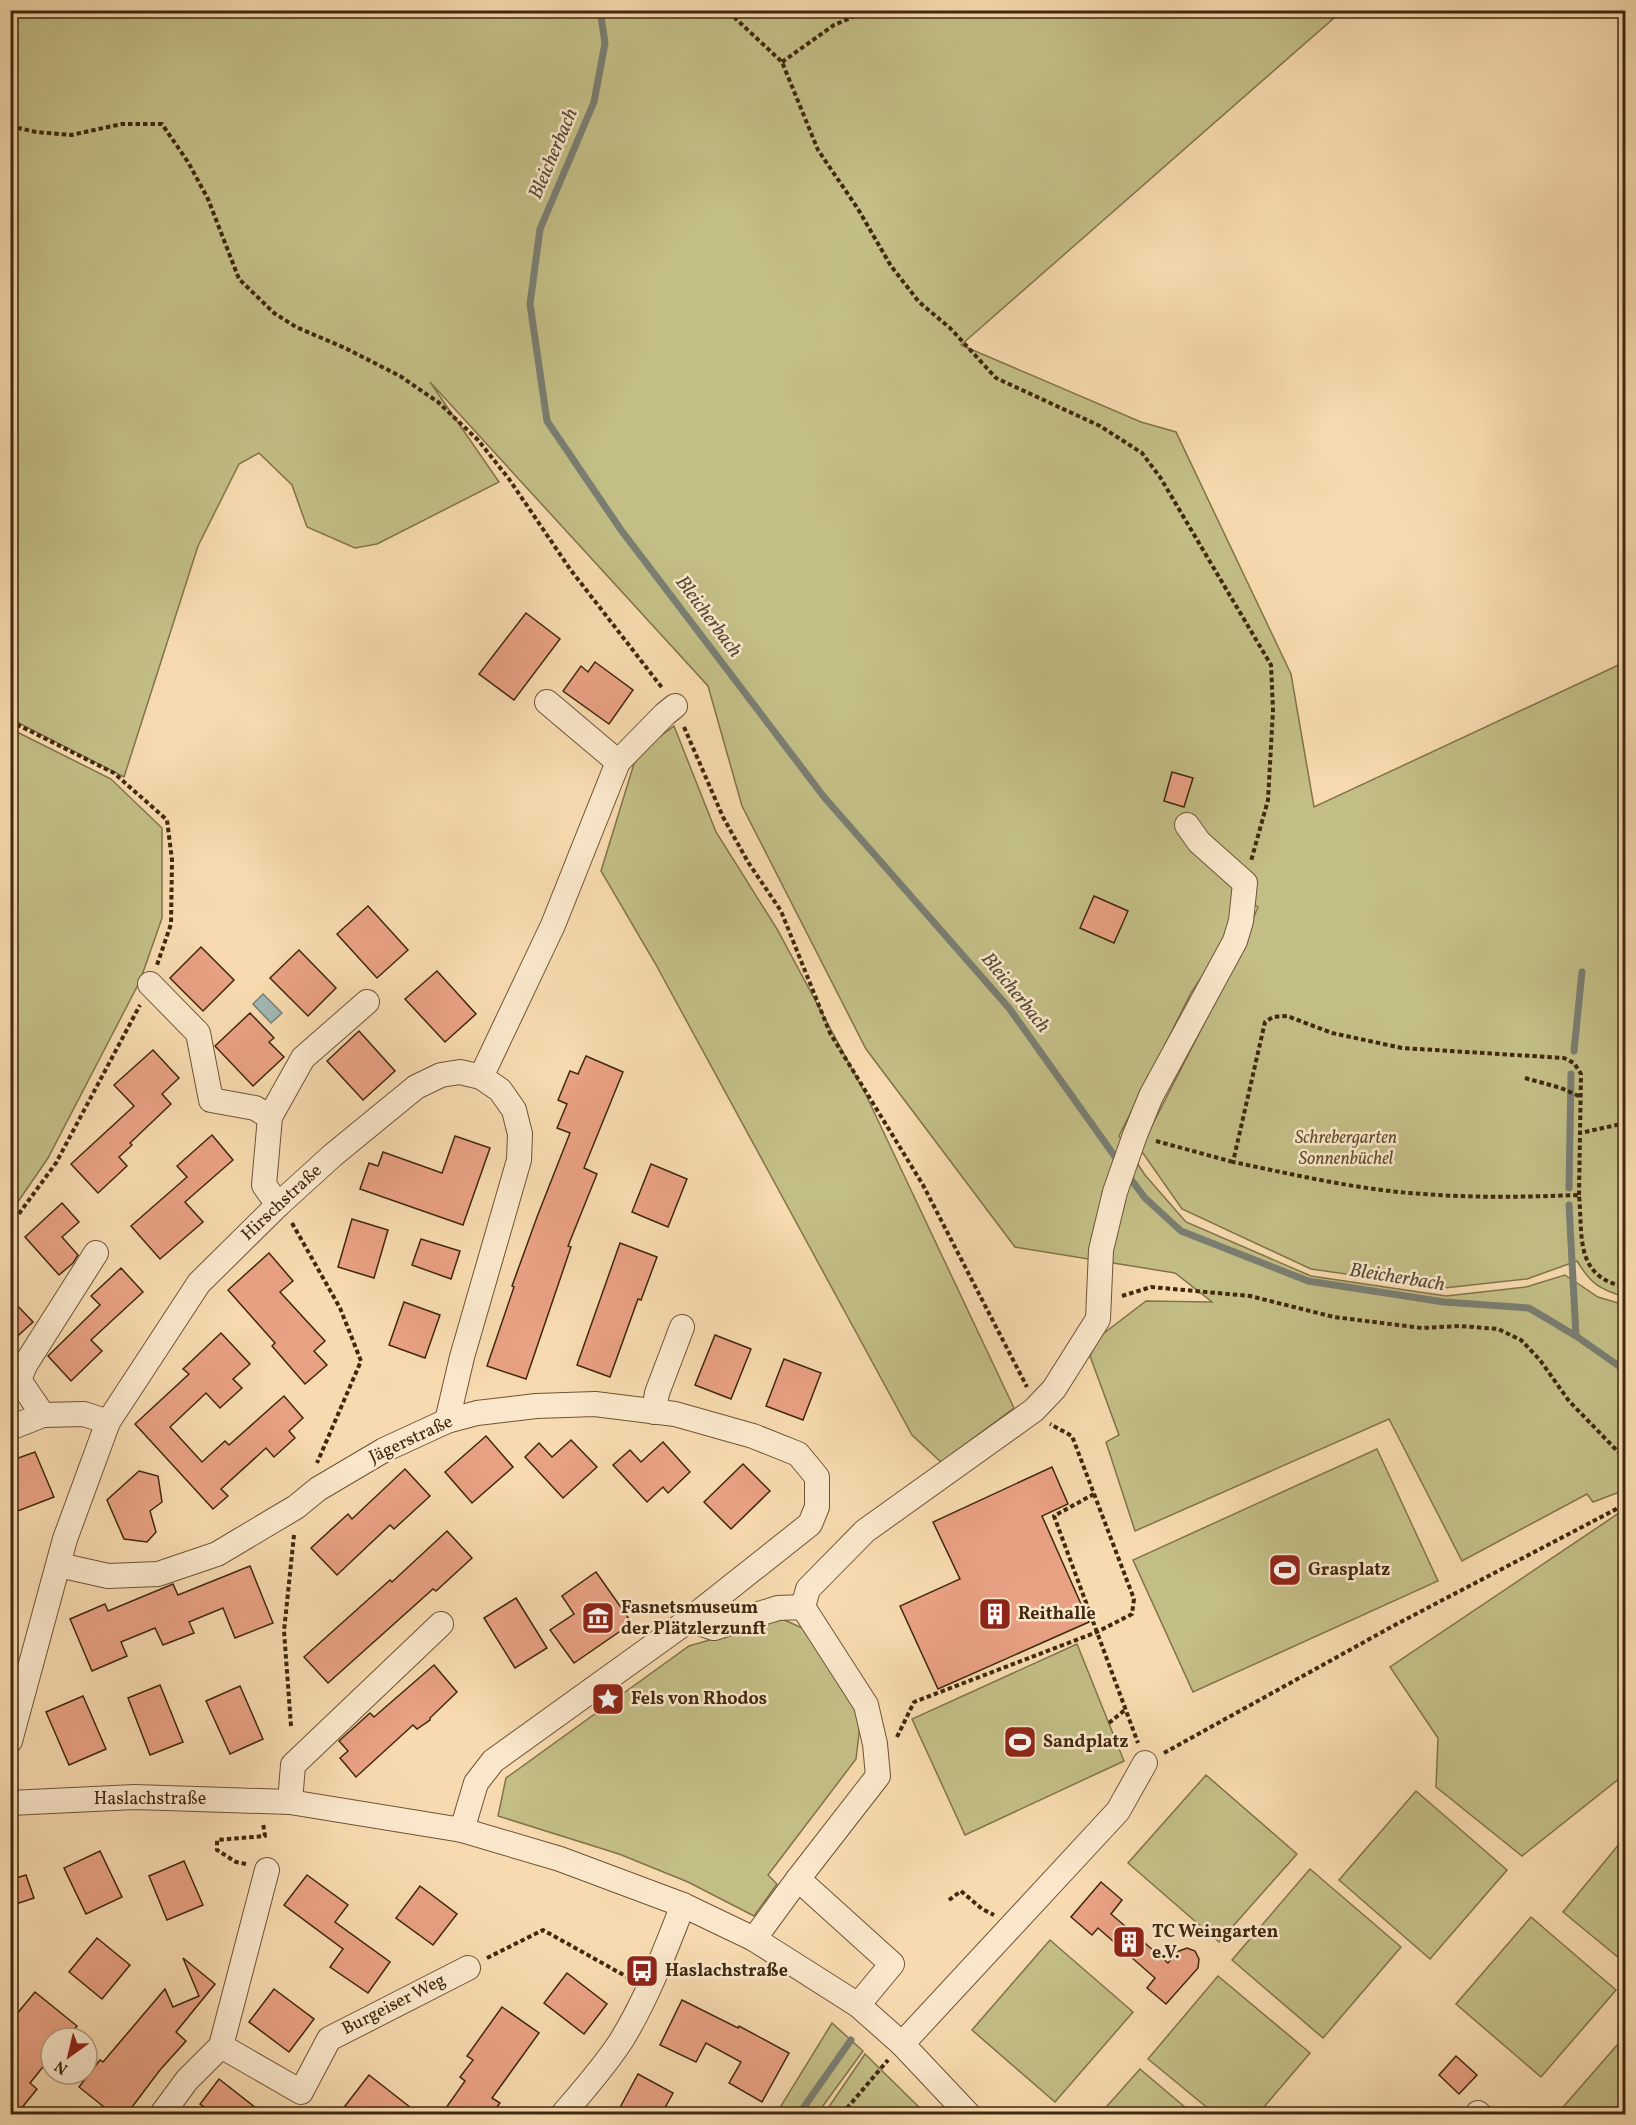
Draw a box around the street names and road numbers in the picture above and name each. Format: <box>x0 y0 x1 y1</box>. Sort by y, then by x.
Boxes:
street label: Hirschstraße <box>236 1159 328 1247</box>
street label: Jägerstraße <box>365 1410 457 1470</box>
street label: Haslachstraße <box>94 1787 206 1812</box>
street label: Burgeiser Weg <box>338 1968 450 2042</box>

